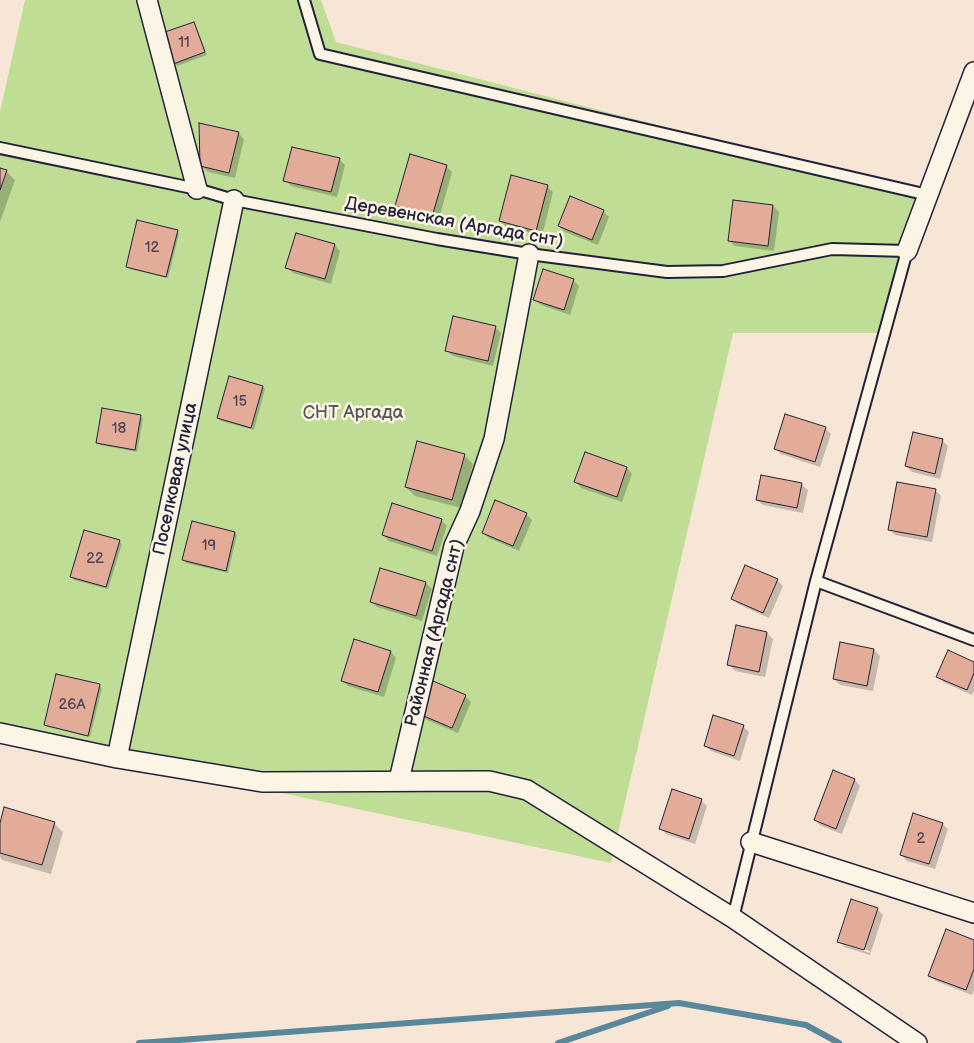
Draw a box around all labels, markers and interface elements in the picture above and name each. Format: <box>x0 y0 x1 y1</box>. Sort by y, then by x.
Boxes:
house number: 11 <box>178 34 190 52</box>
street label: Деревенская (Аргада снт) <box>343 193 565 253</box>
house number: 12 <box>145 239 159 257</box>
house number: 15 <box>233 393 247 411</box>
street label: Поселковая улица <box>149 401 203 557</box>
park label: СНТ Аргада <box>303 402 403 424</box>
house number: 18 <box>112 420 126 438</box>
house number: 19 <box>202 537 216 555</box>
street label: Районная (Аргада снт) <box>401 537 469 729</box>
house number: 22 <box>86 550 104 568</box>
house number: 26А <box>58 696 86 714</box>
house number: 2 <box>917 830 925 848</box>

